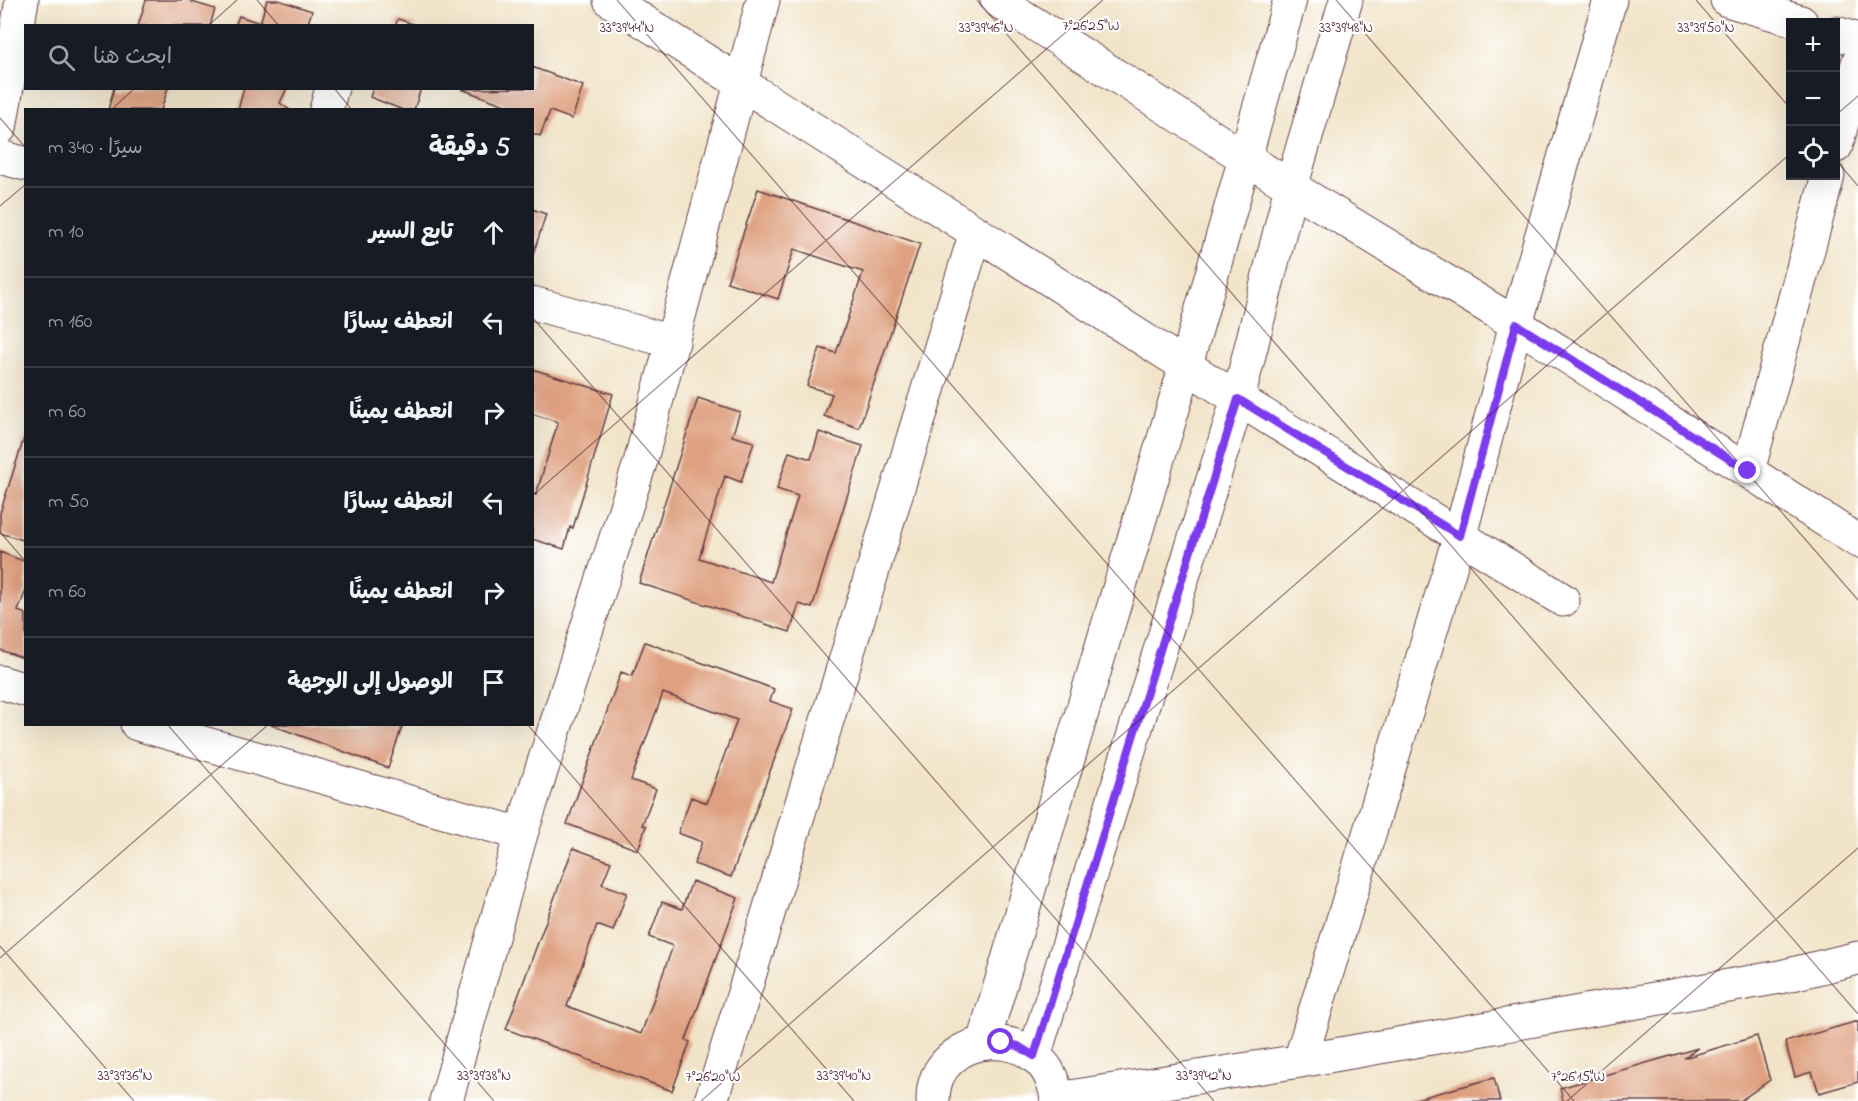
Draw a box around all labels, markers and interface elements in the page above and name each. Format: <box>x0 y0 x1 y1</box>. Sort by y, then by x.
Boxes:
text: 7°26'25"W <box>1062 15 1120 37</box>
text: 33°39'44"N <box>600 17 654 39</box>
text: 33°39'46"N <box>958 17 1014 39</box>
text: 33°39'48"N <box>1319 17 1373 39</box>
text: 33°39'50"N <box>1677 17 1735 39</box>
map controls <box>1786 18 1840 180</box>
button: + <box>1786 18 1840 72</box>
search box <box>24 24 534 90</box>
icon: search <box>45 41 78 74</box>
text: ابحث هنا <box>93 42 172 74</box>
button: − <box>1786 72 1840 126</box>
button: locate <box>1786 126 1840 180</box>
text: 5 دقيقة <box>429 130 510 168</box>
text: سيرًا · 340 m <box>48 134 143 163</box>
icon: ahead <box>477 216 510 249</box>
text: تابع السير <box>369 217 453 249</box>
text: 10 m <box>48 218 84 247</box>
icon: left <box>477 306 510 339</box>
text: انعطف يسارًا <box>344 307 453 339</box>
text: 160 m <box>48 308 92 337</box>
icon: right <box>477 396 510 429</box>
text: انعطف يمينًا <box>349 397 453 429</box>
text: 60 m <box>48 398 86 427</box>
route end <box>1734 457 1760 483</box>
icon: left <box>477 486 510 519</box>
text: انعطف يسارًا <box>344 487 453 519</box>
text: 50 m <box>48 488 89 517</box>
icon: right <box>477 576 510 609</box>
text: انعطف يمينًا <box>349 577 453 609</box>
text: 60 m <box>48 578 86 607</box>
icon: arrive <box>477 666 510 699</box>
text: الوصول إلى الوجهة <box>287 667 453 699</box>
route start <box>987 1028 1013 1054</box>
text: 33°39'36"N <box>97 1065 153 1087</box>
text: 33°39'38"N <box>457 1065 511 1087</box>
text: 33°39'40"N <box>817 1065 872 1087</box>
text: 33°39'42"N <box>1176 1065 1232 1087</box>
text: 7°26'20"W <box>686 1066 740 1088</box>
text: 7°26'15"W <box>1551 1066 1605 1088</box>

